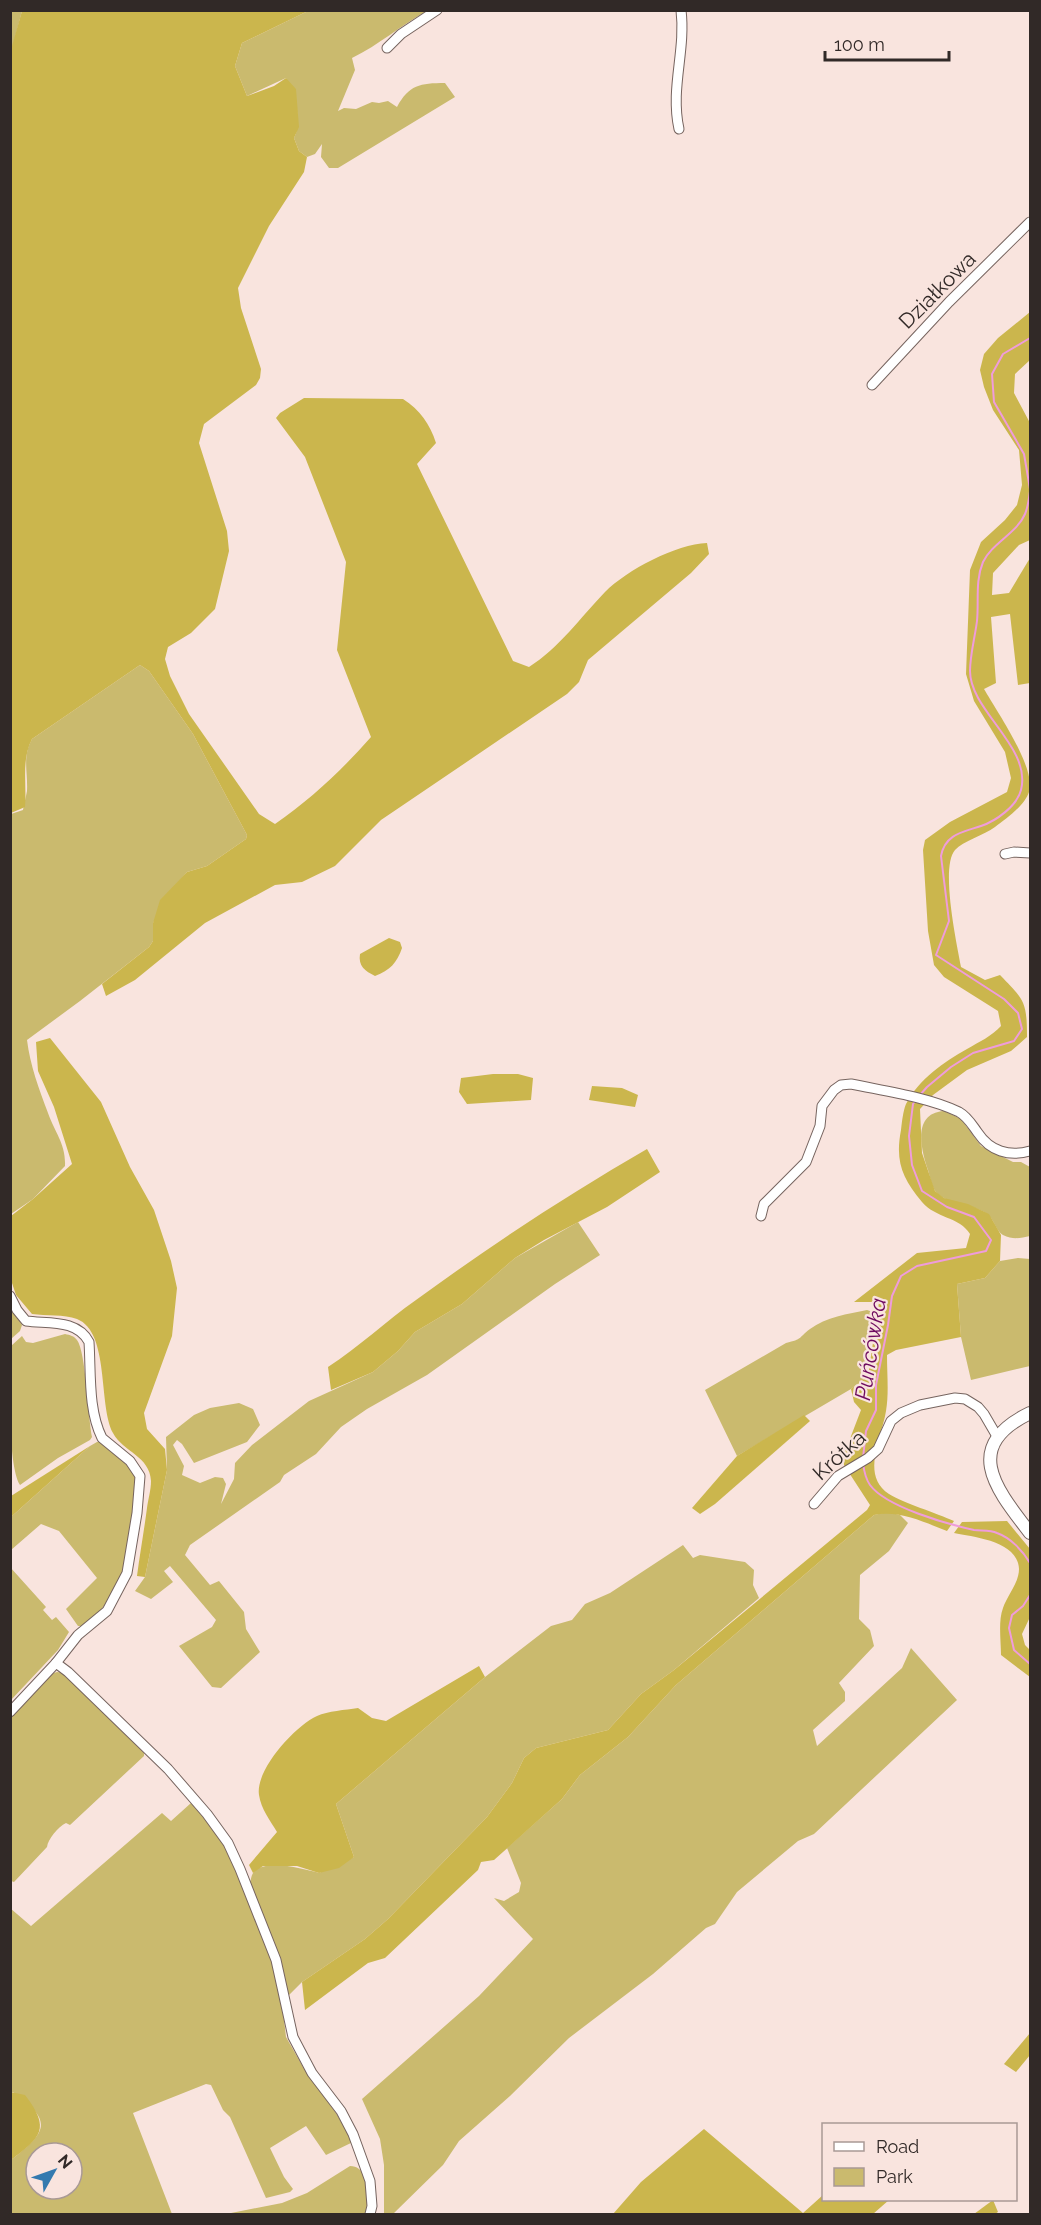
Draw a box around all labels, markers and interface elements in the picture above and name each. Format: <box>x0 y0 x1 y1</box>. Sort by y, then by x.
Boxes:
scale bar <box>825 24 950 62</box>
text: 100 m <box>834 34 885 55</box>
street label: Działkowa <box>893 246 981 334</box>
water label: Puńcówka <box>849 1296 891 1402</box>
street label: Krótka <box>807 1425 871 1485</box>
legend <box>822 2123 1017 2201</box>
text: Road <box>876 2136 919 2157</box>
north arrow <box>24 2141 84 2201</box>
text: N <box>54 2151 76 2172</box>
text: Park <box>876 2166 913 2187</box>

